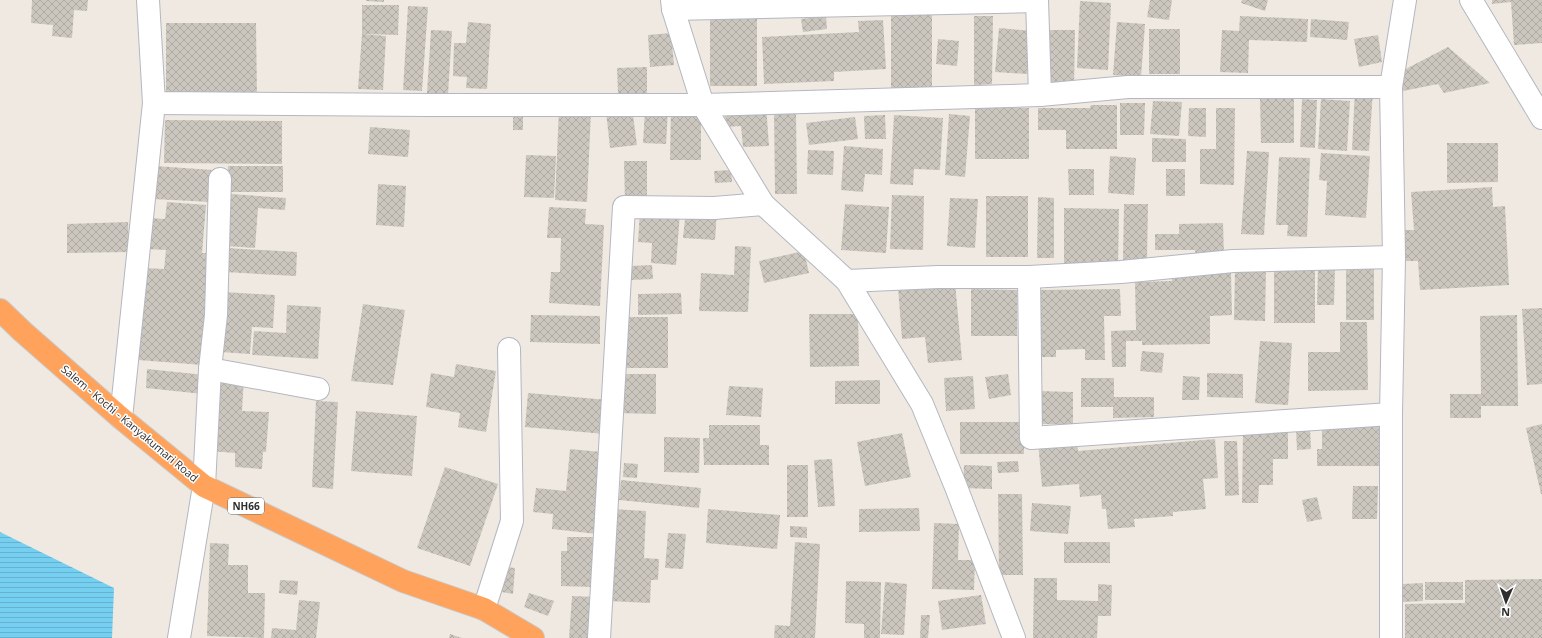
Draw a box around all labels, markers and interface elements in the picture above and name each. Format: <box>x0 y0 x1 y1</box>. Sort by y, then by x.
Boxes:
street label: Salem - Kochi - Kanyakumari Road <box>58 361 202 485</box>
road number: NH66 <box>228 498 264 514</box>
north arrow <box>1486 582 1526 622</box>
text: N <box>1501 605 1510 620</box>

